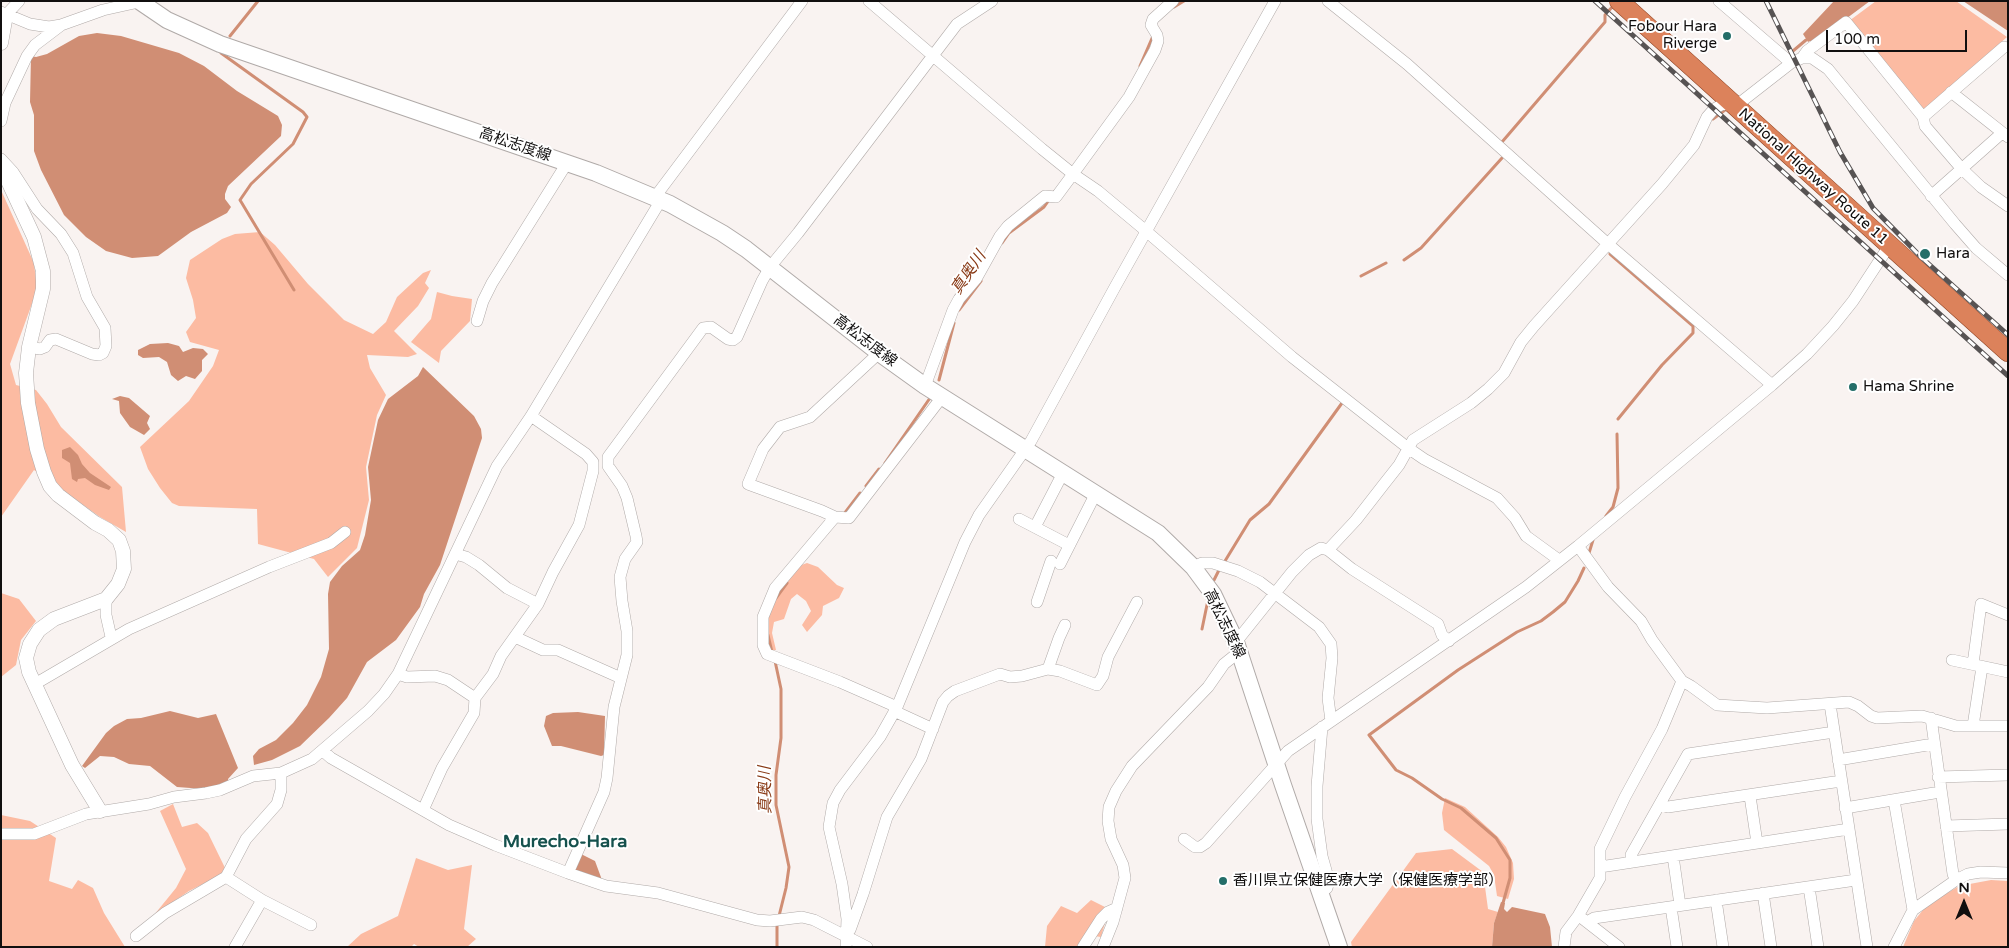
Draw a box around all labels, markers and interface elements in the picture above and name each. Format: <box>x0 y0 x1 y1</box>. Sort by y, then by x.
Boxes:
place label: Fobour Hara Riverge <box>1628 18 1717 53</box>
scale bar <box>1829 20 1970 52</box>
marker: Fobour Hara Riverge <box>1721 30 1733 42</box>
text: 100 m <box>1834 30 1880 48</box>
street label: National Highway Route 11 <box>1734 105 1892 249</box>
street label: 高松志度線 <box>477 124 553 166</box>
place label: Hara <box>1936 245 1970 263</box>
marker: Hara <box>1918 247 1932 261</box>
water label: 真奥川 <box>948 248 990 298</box>
street label: 高松志度線 <box>830 311 900 371</box>
place label: Hama Shrine <box>1863 378 1954 396</box>
marker: Hama Shrine <box>1847 381 1859 393</box>
street label: 高松志度線 <box>1199 586 1249 662</box>
water label: 真奥川 <box>756 766 776 814</box>
district label: Murecho-Hara <box>503 831 627 853</box>
place label: 香川県立保健医療大学（保健医療学部） <box>1233 872 1503 890</box>
marker: 香川県立保健医療大学（保健医療学部） <box>1217 875 1229 887</box>
north arrow <box>1939 878 1989 928</box>
text: N <box>1958 879 1970 896</box>

